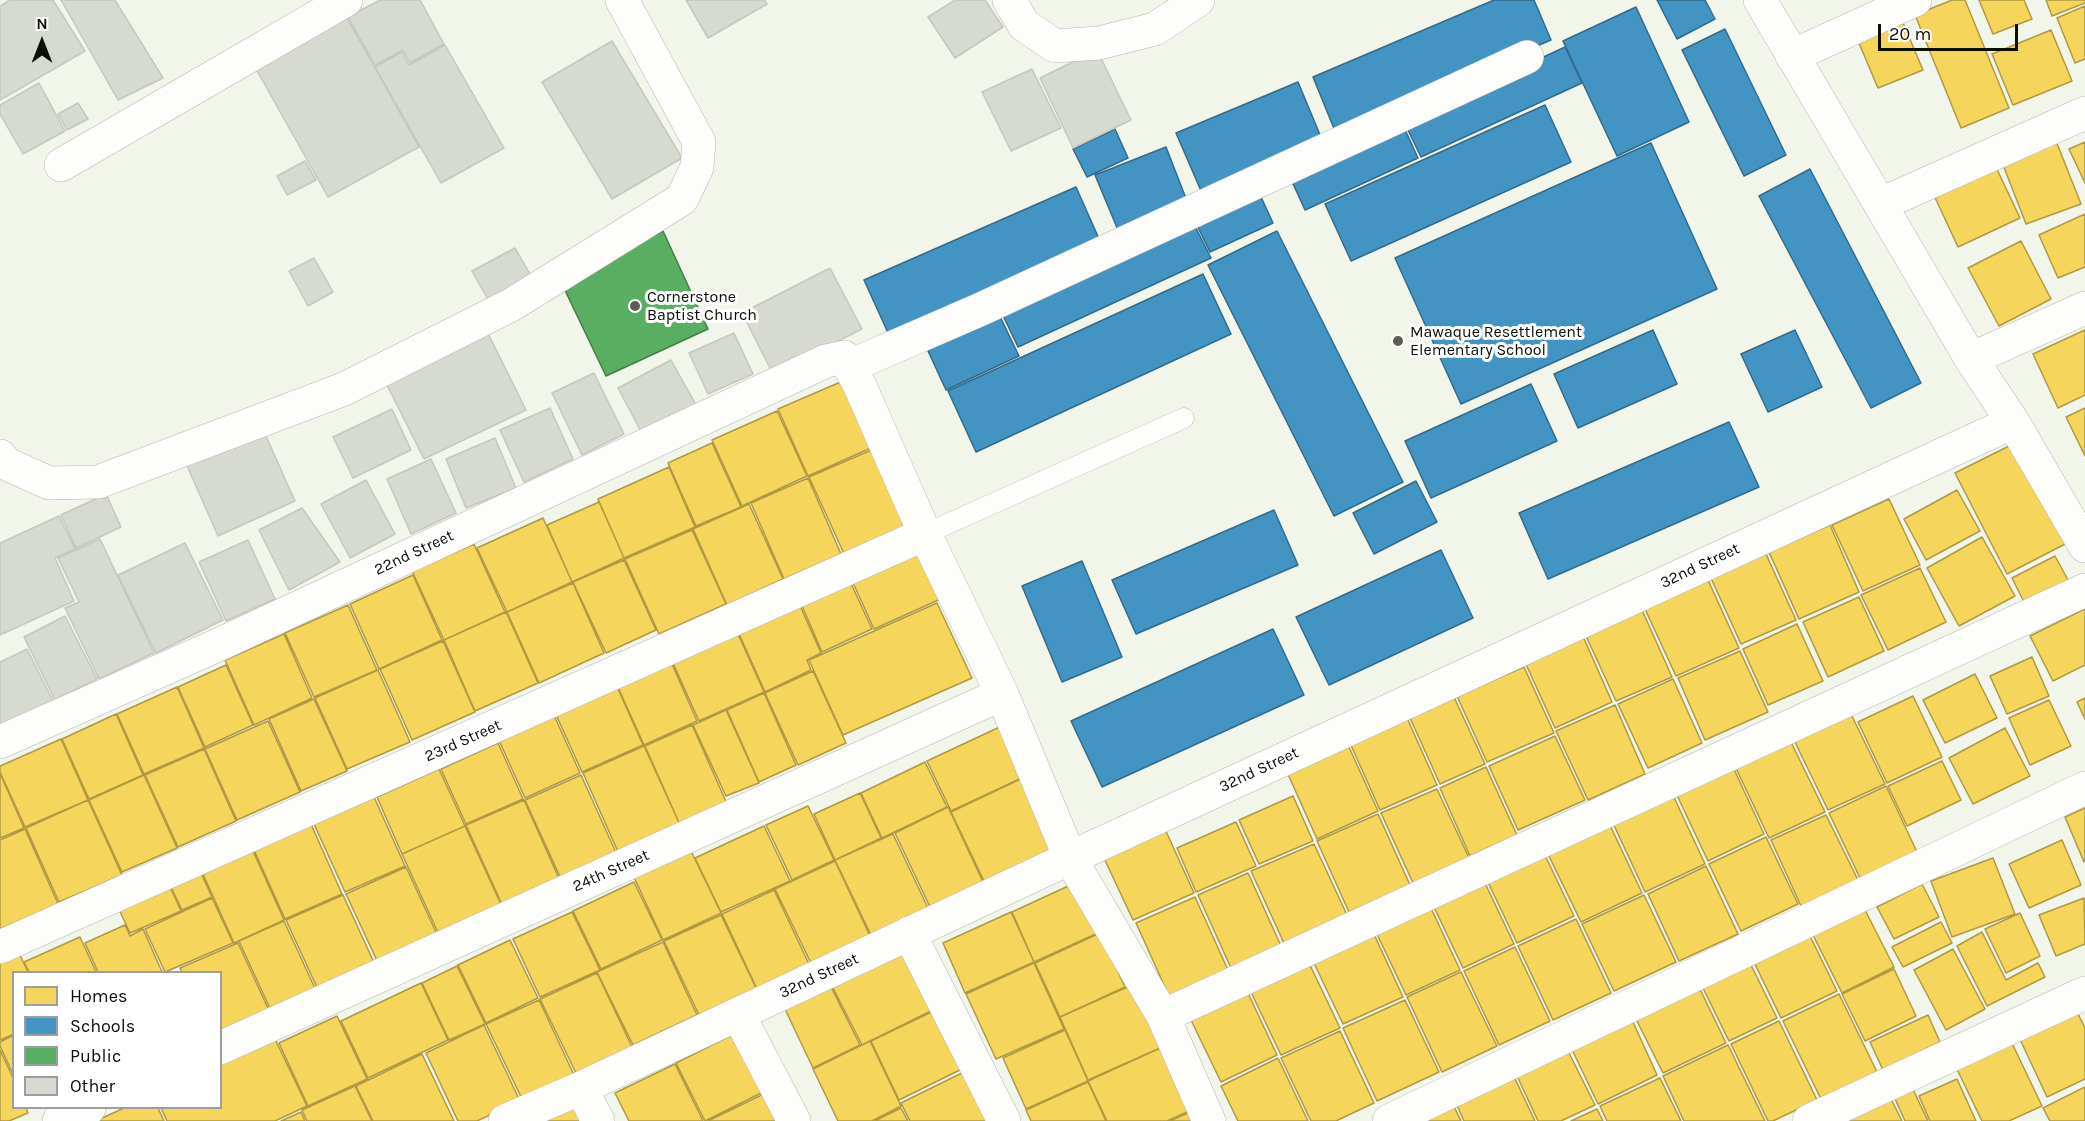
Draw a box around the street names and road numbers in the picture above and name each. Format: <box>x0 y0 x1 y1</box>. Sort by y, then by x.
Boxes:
street label: 22nd Street <box>371 526 457 580</box>
street label: 32nd Street <box>1657 539 1743 593</box>
street label: 23rd Street <box>422 716 504 766</box>
street label: 32nd Street <box>1216 743 1302 797</box>
street label: 24th Street <box>570 846 652 896</box>
street label: 32nd Street <box>776 949 862 1003</box>

